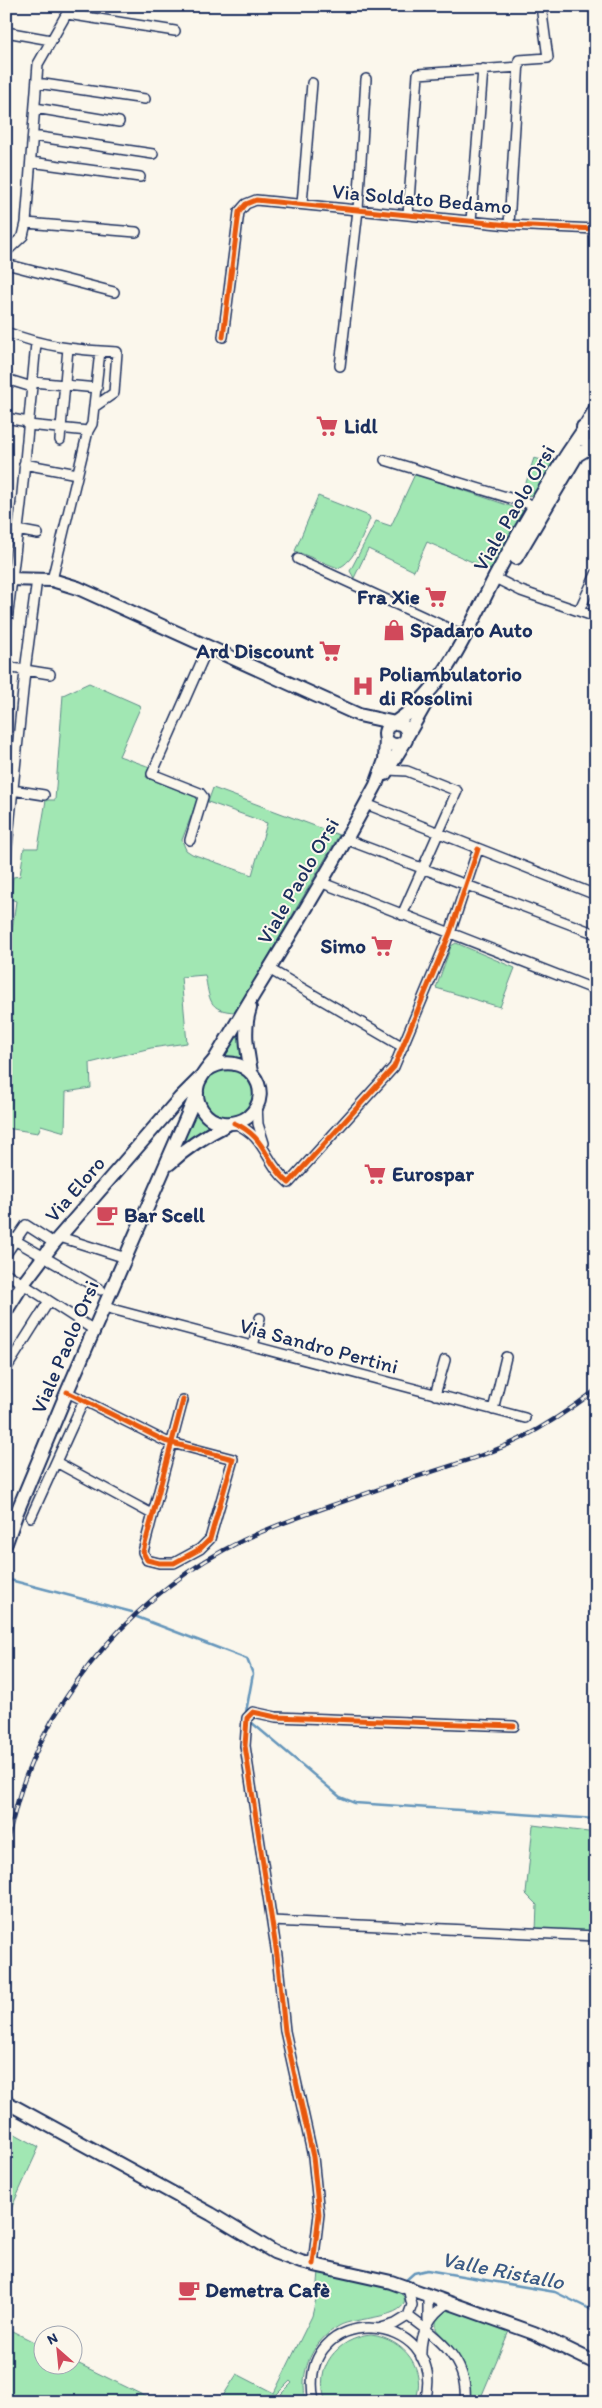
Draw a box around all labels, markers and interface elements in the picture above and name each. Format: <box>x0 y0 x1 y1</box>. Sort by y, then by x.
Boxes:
street label: Via Soldato Bedamo <box>331 178 513 219</box>
supermarket icon: Lidl <box>314 413 340 439</box>
place label: Lidl <box>344 413 379 438</box>
street label: Viale Paolo Orsi <box>467 440 560 576</box>
place label: Fra Xie <box>357 584 420 609</box>
supermarket icon: Fra Xie <box>423 584 449 610</box>
shop icon: Spadaro Auto <box>381 617 407 643</box>
place label: Spadaro Auto <box>410 617 533 643</box>
place label: Ard Discount <box>195 638 314 663</box>
supermarket icon: Ard Discount <box>317 638 343 664</box>
place label: Poliambulatorio di Rosolini <box>379 661 522 710</box>
hospital icon: Poliambulatorio di Rosolini <box>350 673 376 699</box>
street label: Viale Paolo Orsi <box>251 813 344 949</box>
place label: Simo <box>320 933 366 958</box>
supermarket icon: Simo <box>369 933 395 959</box>
street label: Via Eloro <box>39 1150 110 1227</box>
supermarket icon: Eurospar <box>362 1161 388 1187</box>
place label: Eurospar <box>392 1161 474 1187</box>
cafe icon: Bar Scell <box>94 1202 120 1228</box>
place label: Bar Scell <box>124 1202 206 1227</box>
street label: Viale Paolo Orsi <box>25 1277 104 1417</box>
street label: Via Sandro Pertini <box>237 1312 401 1379</box>
water label: Valle Ristallo <box>440 2245 567 2296</box>
cafe icon: Demetra Cafè <box>176 2277 202 2303</box>
place label: Demetra Cafè <box>205 2277 330 2302</box>
north arrow <box>32 2326 82 2376</box>
text: N <box>44 2329 60 2349</box>

